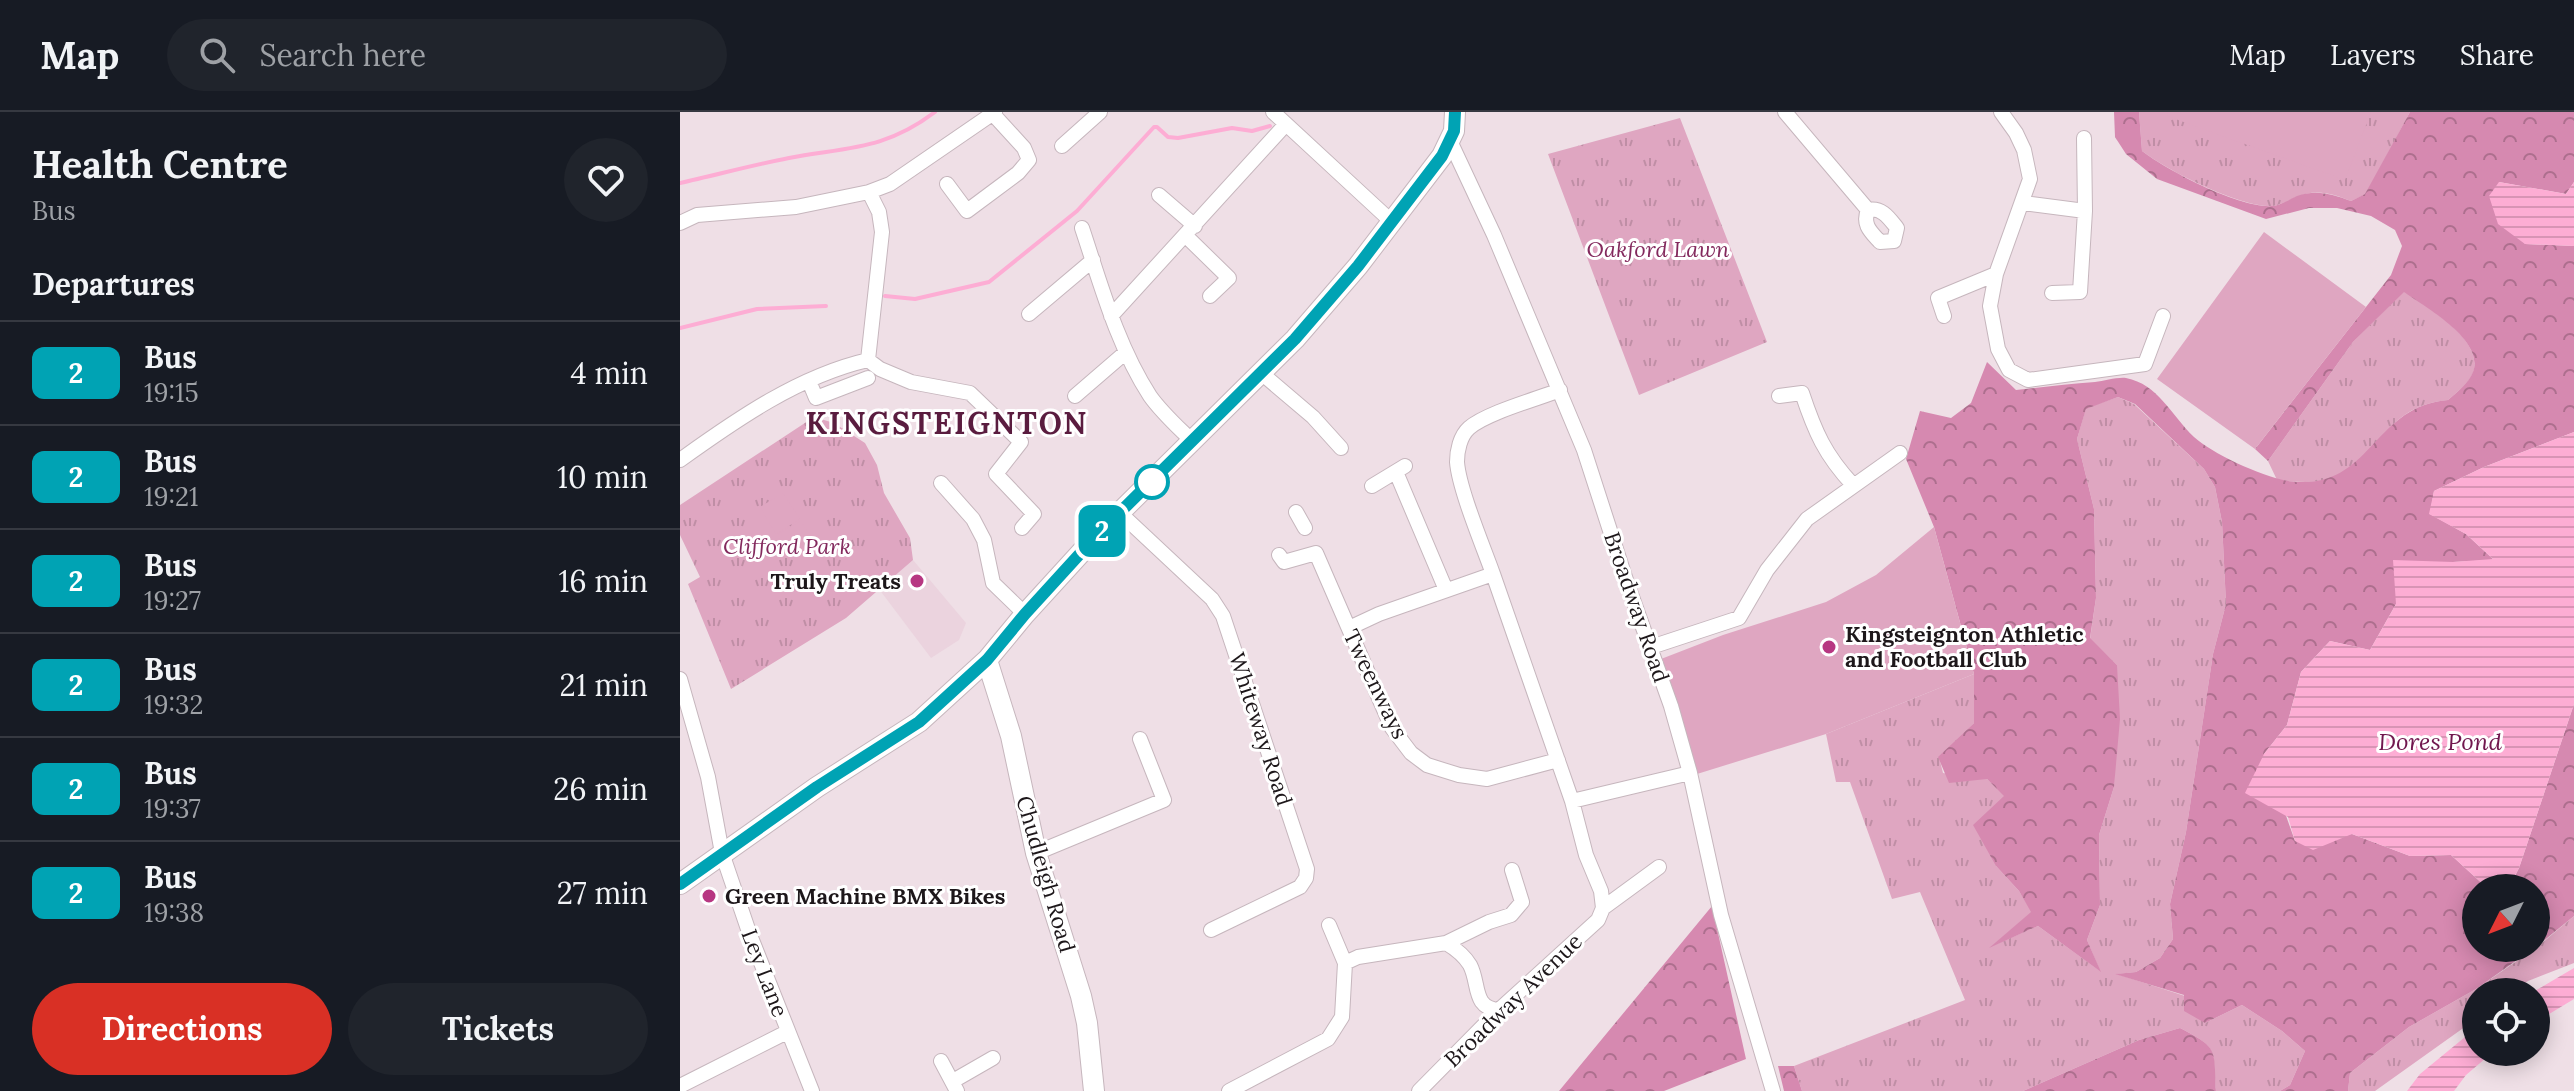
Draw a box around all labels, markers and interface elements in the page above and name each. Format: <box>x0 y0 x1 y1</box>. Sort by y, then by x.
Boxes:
search box <box>167 19 727 91</box>
text: Map <box>40 31 119 79</box>
icon: search <box>195 33 239 77</box>
text: Search here <box>259 36 426 74</box>
text: Map <box>2229 37 2286 73</box>
text: Layers <box>2330 37 2416 73</box>
text: Share <box>2460 37 2534 73</box>
button: heart <box>564 138 648 222</box>
text: Health Centre <box>32 140 288 188</box>
text: Bus <box>32 194 76 227</box>
park label: Oakford Lawn <box>1587 235 1730 263</box>
text: Departures <box>32 265 195 303</box>
text: Bus <box>144 338 197 376</box>
text: 4 min <box>570 354 648 392</box>
text: 2 <box>69 355 83 391</box>
text: 19:15 <box>144 376 199 409</box>
district label: KINGSTEIGNTON <box>805 404 1089 442</box>
text: Bus <box>144 442 197 480</box>
text: 10 min <box>557 458 648 496</box>
text: 2 <box>69 459 83 495</box>
unlabelled marker <box>1135 465 1169 499</box>
text: 19:21 <box>144 480 198 513</box>
line badge: 2 <box>1076 505 1128 557</box>
text: 2 <box>1095 513 1109 549</box>
street label: Broadway Road <box>1598 528 1676 686</box>
park label: Clifford Park <box>723 532 851 560</box>
text: Bus <box>144 546 197 584</box>
text: 16 min <box>558 562 648 600</box>
text: 2 <box>69 563 83 599</box>
place label: Truly Treats <box>770 567 901 595</box>
marker: Truly Treats <box>908 572 926 590</box>
text: 19:27 <box>144 584 201 617</box>
place label: Kingsteignton Athletic and Football Club <box>1845 620 2084 673</box>
street label: Tweenways <box>1337 625 1415 743</box>
marker: Kingsteignton Athletic and Football Club <box>1820 638 1838 656</box>
street label: Whiteway Road <box>1223 649 1299 809</box>
text: Bus <box>144 650 197 688</box>
text: 21 min <box>560 666 648 704</box>
text: 2 <box>69 667 83 703</box>
text: 19:32 <box>144 688 203 721</box>
water label: Dores Pond <box>2378 726 2502 757</box>
text: Bus <box>144 754 197 792</box>
text: 26 min <box>553 770 648 808</box>
text: 2 <box>69 771 83 807</box>
text: 19:37 <box>144 792 201 825</box>
street label: Chudleigh Road <box>1010 792 1082 956</box>
text: Bus <box>144 858 197 896</box>
text: 27 min <box>557 874 648 912</box>
north arrow <box>2462 874 2550 962</box>
map controls <box>2462 874 2550 1066</box>
text: 2 <box>69 875 83 911</box>
place label: Green Machine BMX Bikes <box>725 882 1005 910</box>
marker: Green Machine BMX Bikes <box>700 887 718 905</box>
text: 19:38 <box>144 896 204 929</box>
street label: Ley Lane <box>735 925 795 1021</box>
street label: Broadway Avenue <box>1438 927 1588 1073</box>
button: locate <box>2462 978 2550 1066</box>
button: Directions <box>32 983 332 1075</box>
button: Tickets <box>348 983 648 1075</box>

